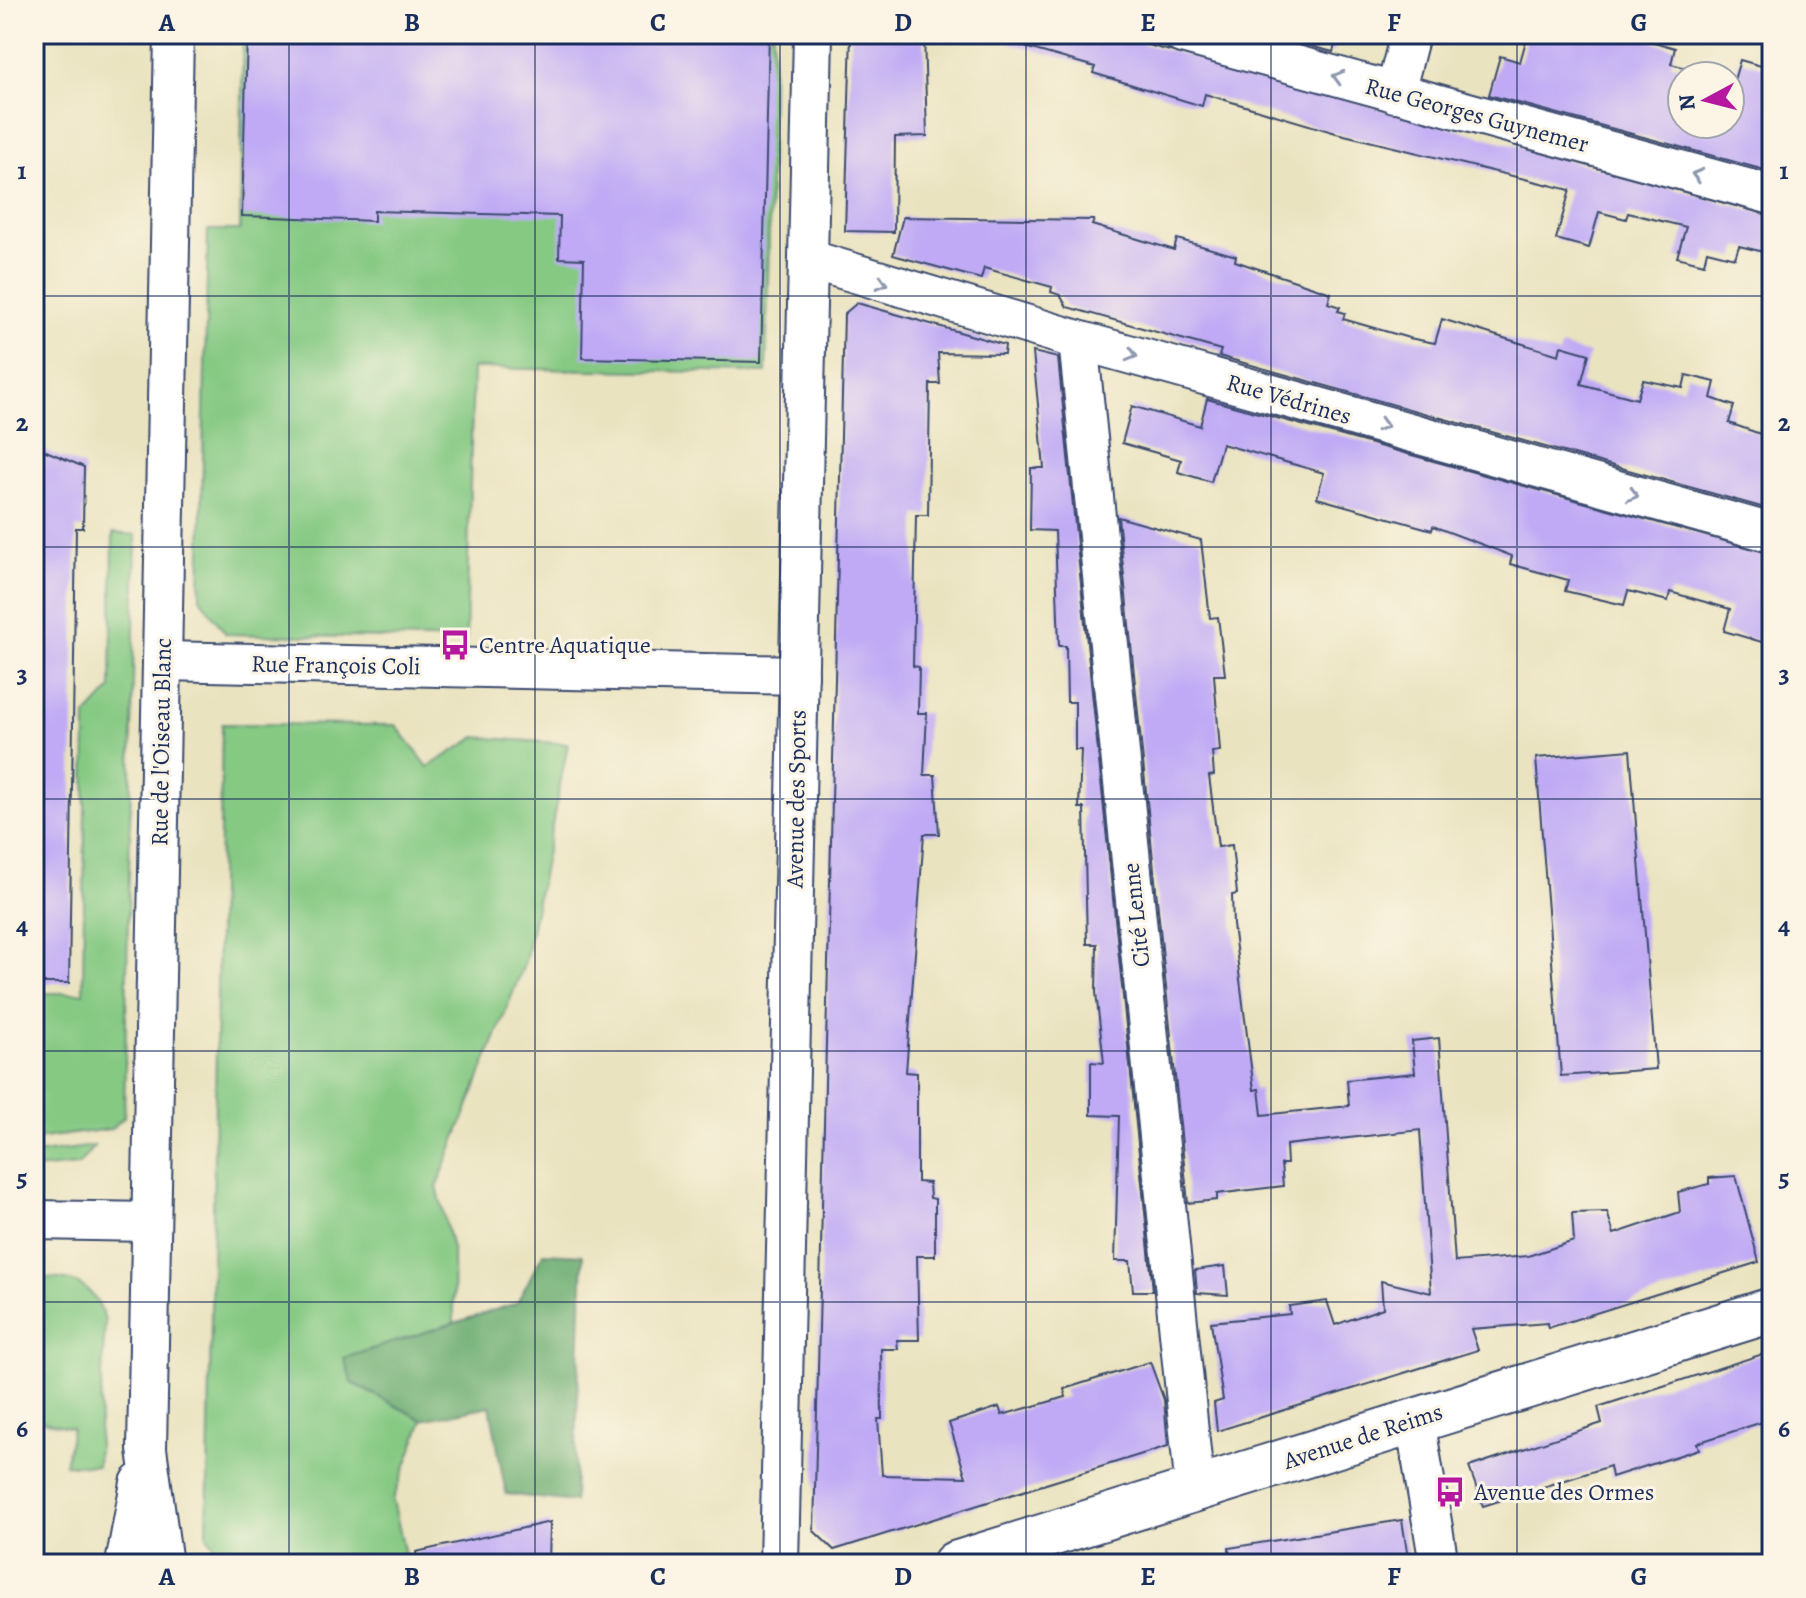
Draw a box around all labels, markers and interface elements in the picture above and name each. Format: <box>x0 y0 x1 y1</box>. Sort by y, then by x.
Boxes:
text: A <box>158 5 176 40</box>
text: B <box>404 5 420 40</box>
text: C <box>650 5 666 40</box>
text: D <box>894 5 912 40</box>
text: E <box>1140 5 1156 40</box>
text: F <box>1387 5 1401 40</box>
text: G <box>1630 5 1648 40</box>
north arrow <box>1666 60 1746 140</box>
one-way arrow <box>1331 70 1345 87</box>
street label: Rue Georges Guynemer <box>1362 70 1592 160</box>
text: N <box>1671 93 1703 112</box>
text: 1 <box>17 153 27 188</box>
text: 1 <box>1779 153 1789 188</box>
one-way arrow <box>1690 167 1704 184</box>
one-way arrow <box>875 274 889 291</box>
one-way arrow <box>1125 346 1139 362</box>
street label: Rue Védrines <box>1223 366 1355 432</box>
text: 2 <box>16 405 29 440</box>
text: 2 <box>1778 405 1791 440</box>
one-way arrow <box>1375 416 1389 432</box>
one-way arrow <box>1626 485 1640 502</box>
bus stop icon: Centre Aquatique <box>438 628 472 662</box>
place label: Centre Aquatique <box>479 629 651 661</box>
street label: Rue de l'Oiseau Blanc <box>143 638 179 846</box>
street label: Rue François Coli <box>251 648 421 682</box>
text: 3 <box>16 656 28 691</box>
text: 3 <box>1778 656 1790 691</box>
street label: Avenue des Sports <box>778 710 814 889</box>
street label: Cité Lenne <box>1115 861 1157 969</box>
text: 4 <box>16 908 28 943</box>
text: 4 <box>1778 908 1790 943</box>
text: 5 <box>16 1160 28 1195</box>
text: 5 <box>1778 1160 1790 1195</box>
street label: Avenue de Reims <box>1278 1395 1447 1477</box>
text: 6 <box>16 1411 28 1446</box>
text: 6 <box>1778 1411 1790 1446</box>
bus stop icon: Avenue des Ormes <box>1433 1475 1467 1509</box>
place label: Avenue des Ormes <box>1473 1476 1654 1508</box>
text: A <box>158 1559 176 1594</box>
text: B <box>404 1559 420 1594</box>
text: C <box>650 1559 666 1594</box>
text: D <box>894 1559 912 1594</box>
text: E <box>1140 1559 1156 1594</box>
text: F <box>1387 1559 1401 1594</box>
text: G <box>1630 1559 1648 1594</box>

